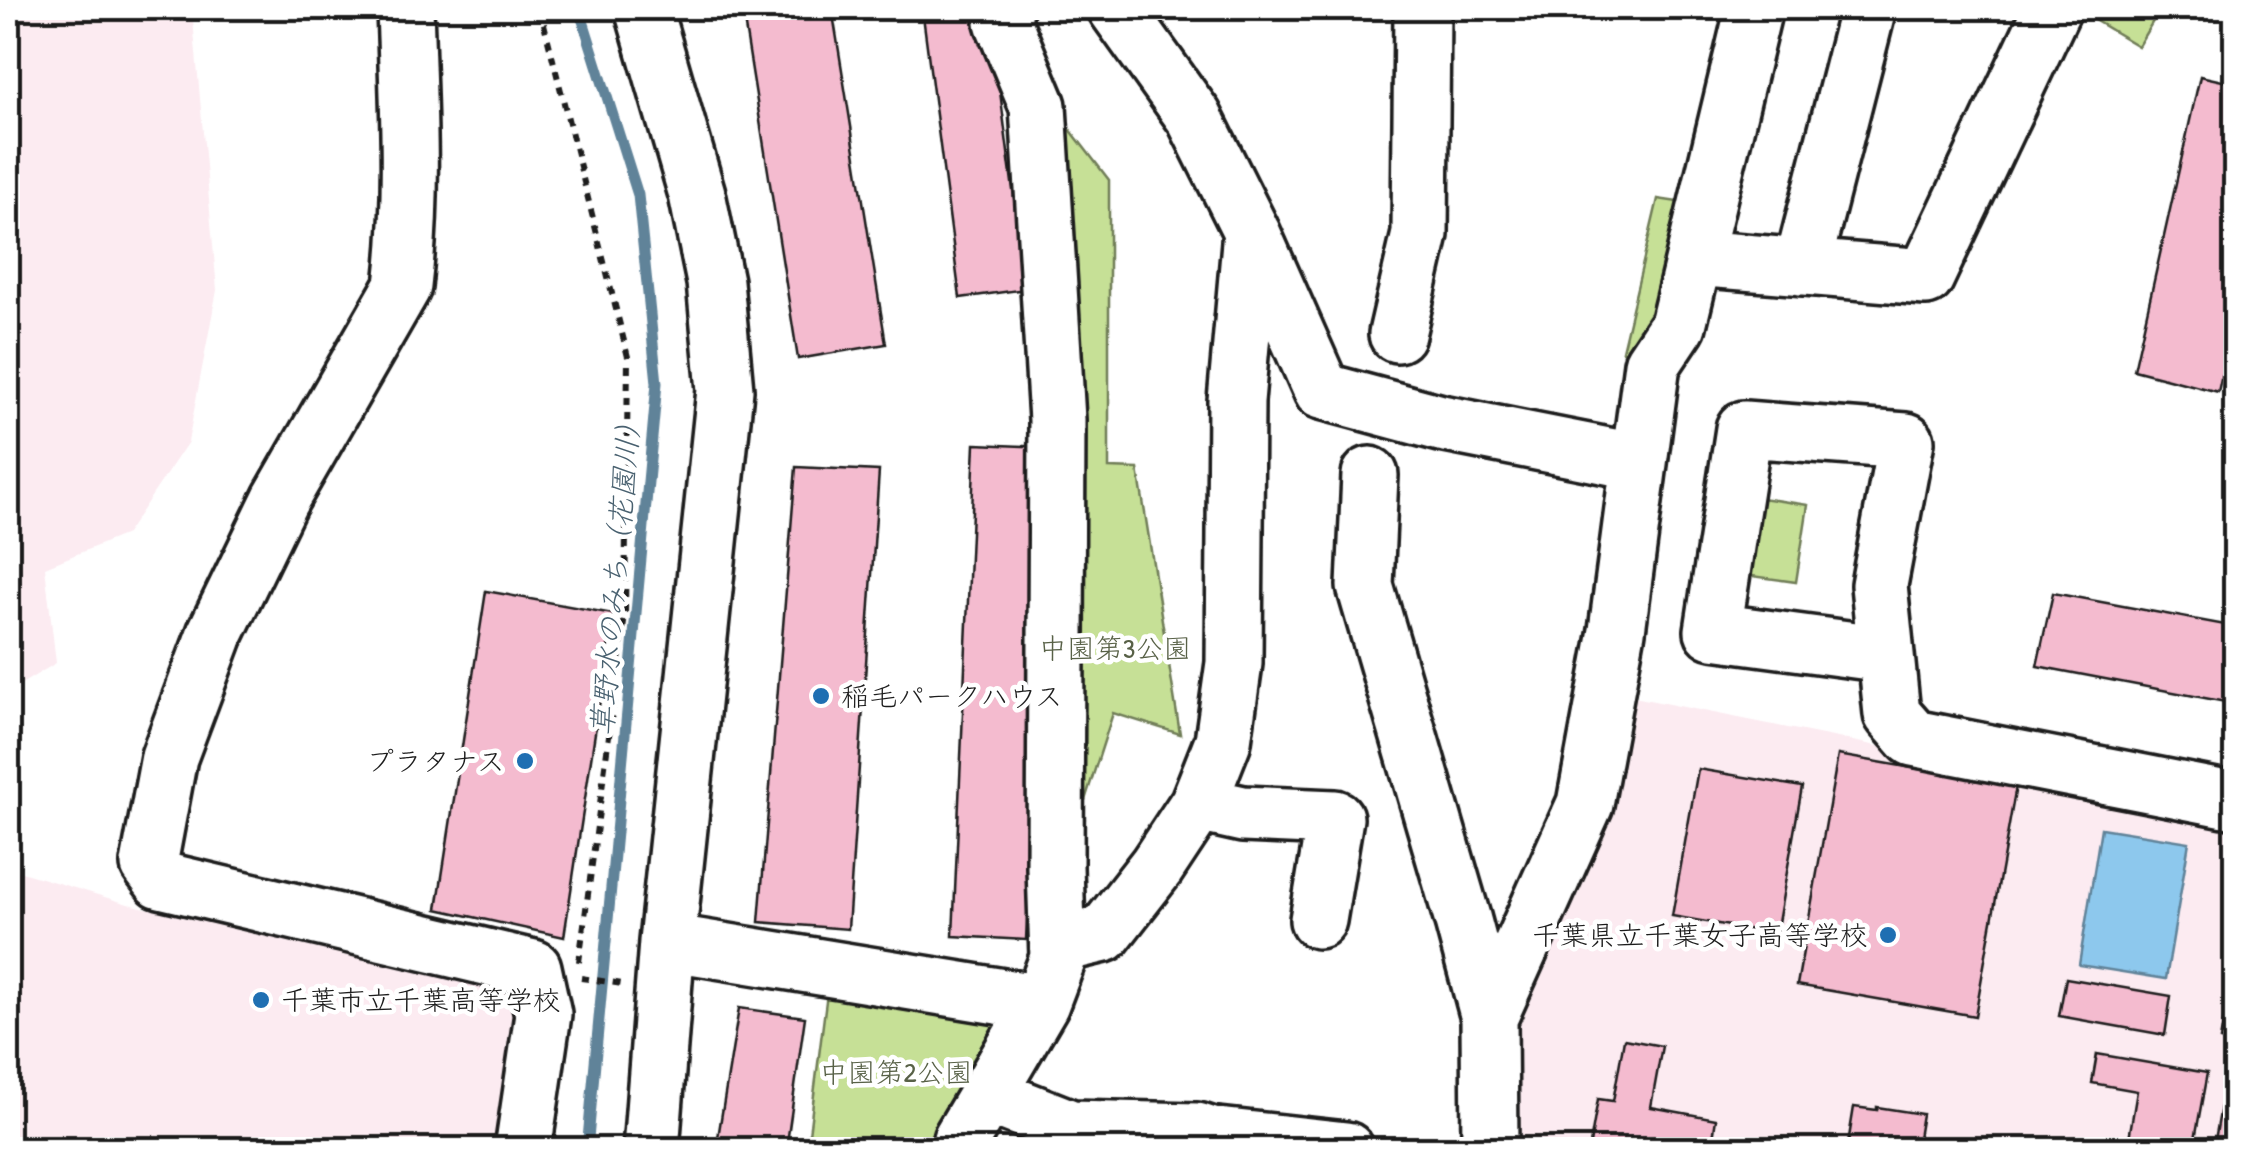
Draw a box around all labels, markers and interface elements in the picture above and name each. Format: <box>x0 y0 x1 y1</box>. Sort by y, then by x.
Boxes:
water label: 草野水のみち（花園川） <box>581 406 649 738</box>
park label: 中園第3公園 <box>1039 629 1191 667</box>
place label: 稲毛パークハウス <box>841 677 1063 715</box>
marker: 稲毛パークハウス <box>810 685 832 707</box>
place label: プラタナス <box>366 742 505 780</box>
marker: プラタナス <box>514 750 536 772</box>
place label: 千葉県立千葉女子高等学校 <box>1532 916 1868 954</box>
marker: 千葉県立千葉女子高等学校 <box>1877 924 1899 946</box>
place label: 千葉市立千葉高等学校 <box>281 981 561 1019</box>
marker: 千葉市立千葉高等学校 <box>250 989 272 1011</box>
park label: 中園第2公園 <box>819 1053 973 1091</box>

